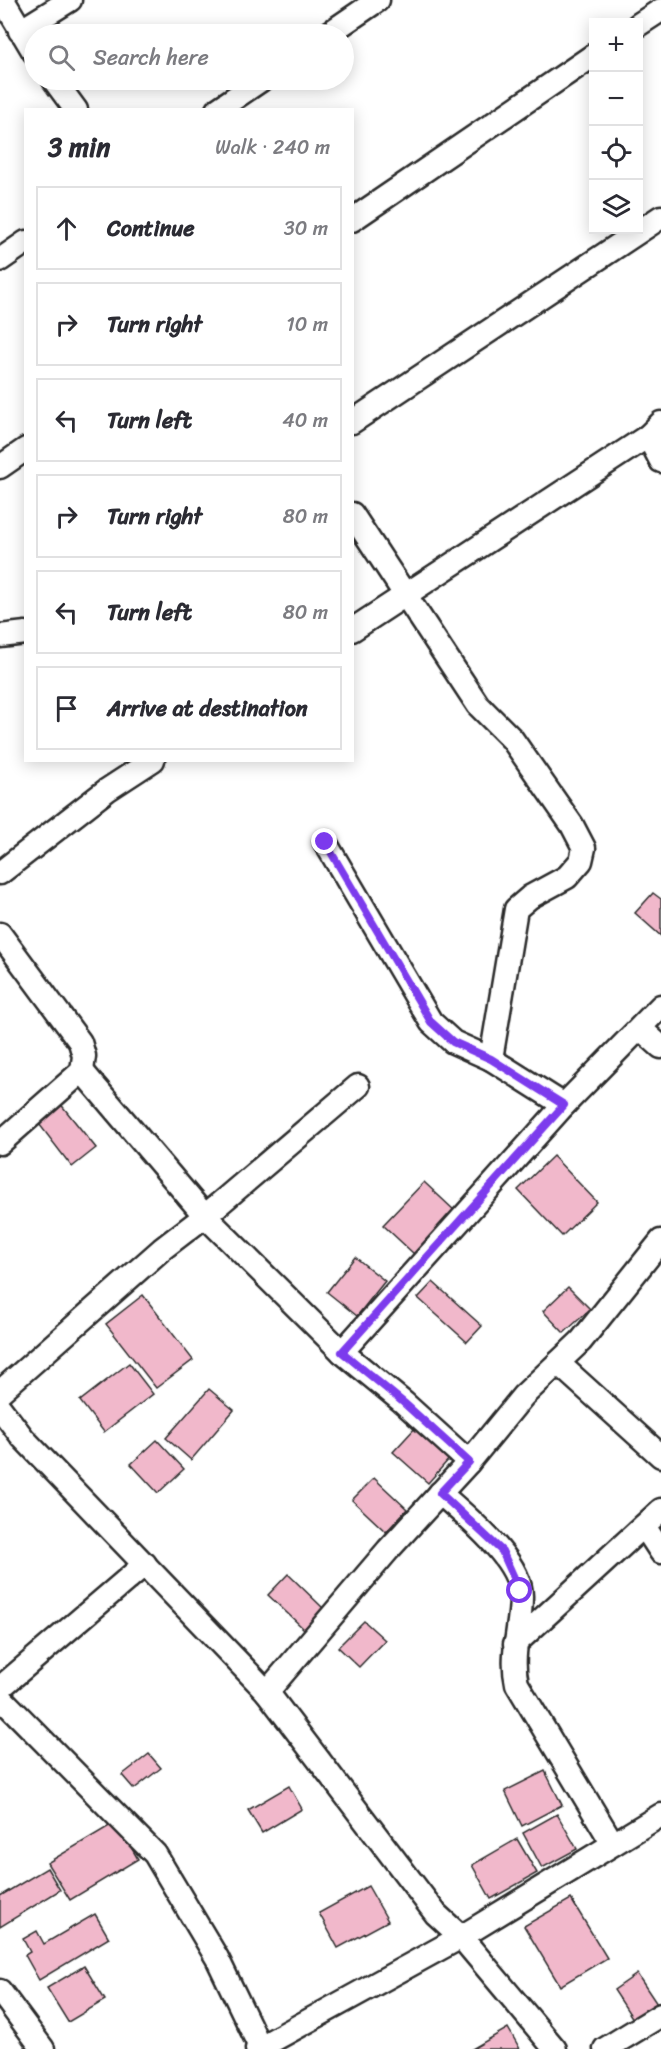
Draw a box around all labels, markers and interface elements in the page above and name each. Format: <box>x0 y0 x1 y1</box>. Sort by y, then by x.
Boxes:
map controls <box>589 18 643 234</box>
button: + <box>589 18 643 72</box>
search box <box>24 24 354 90</box>
text: Search here <box>93 38 209 77</box>
icon: search <box>45 41 78 74</box>
button: − <box>589 72 643 126</box>
text: 3 min <box>48 124 110 170</box>
button: locate <box>589 126 643 180</box>
text: Walk · 240 m <box>215 130 330 165</box>
button: layers <box>589 180 643 234</box>
text: Continue <box>107 209 195 248</box>
text: 30 m <box>284 211 328 246</box>
icon: ahead <box>50 212 83 245</box>
text: Turn right <box>107 305 202 344</box>
text: 10 m <box>286 307 328 342</box>
icon: right <box>50 308 83 341</box>
text: Turn left <box>107 401 192 440</box>
text: 40 m <box>282 403 328 438</box>
icon: left <box>50 404 83 437</box>
text: Turn right <box>107 497 202 536</box>
text: 80 m <box>283 499 328 534</box>
icon: right <box>50 500 83 533</box>
text: Turn left <box>107 593 192 632</box>
text: 80 m <box>283 595 328 630</box>
icon: left <box>50 596 83 629</box>
text: Arrive at destination <box>107 689 308 728</box>
icon: arrive <box>50 692 83 725</box>
route end <box>311 828 337 854</box>
route start <box>506 1577 532 1603</box>

